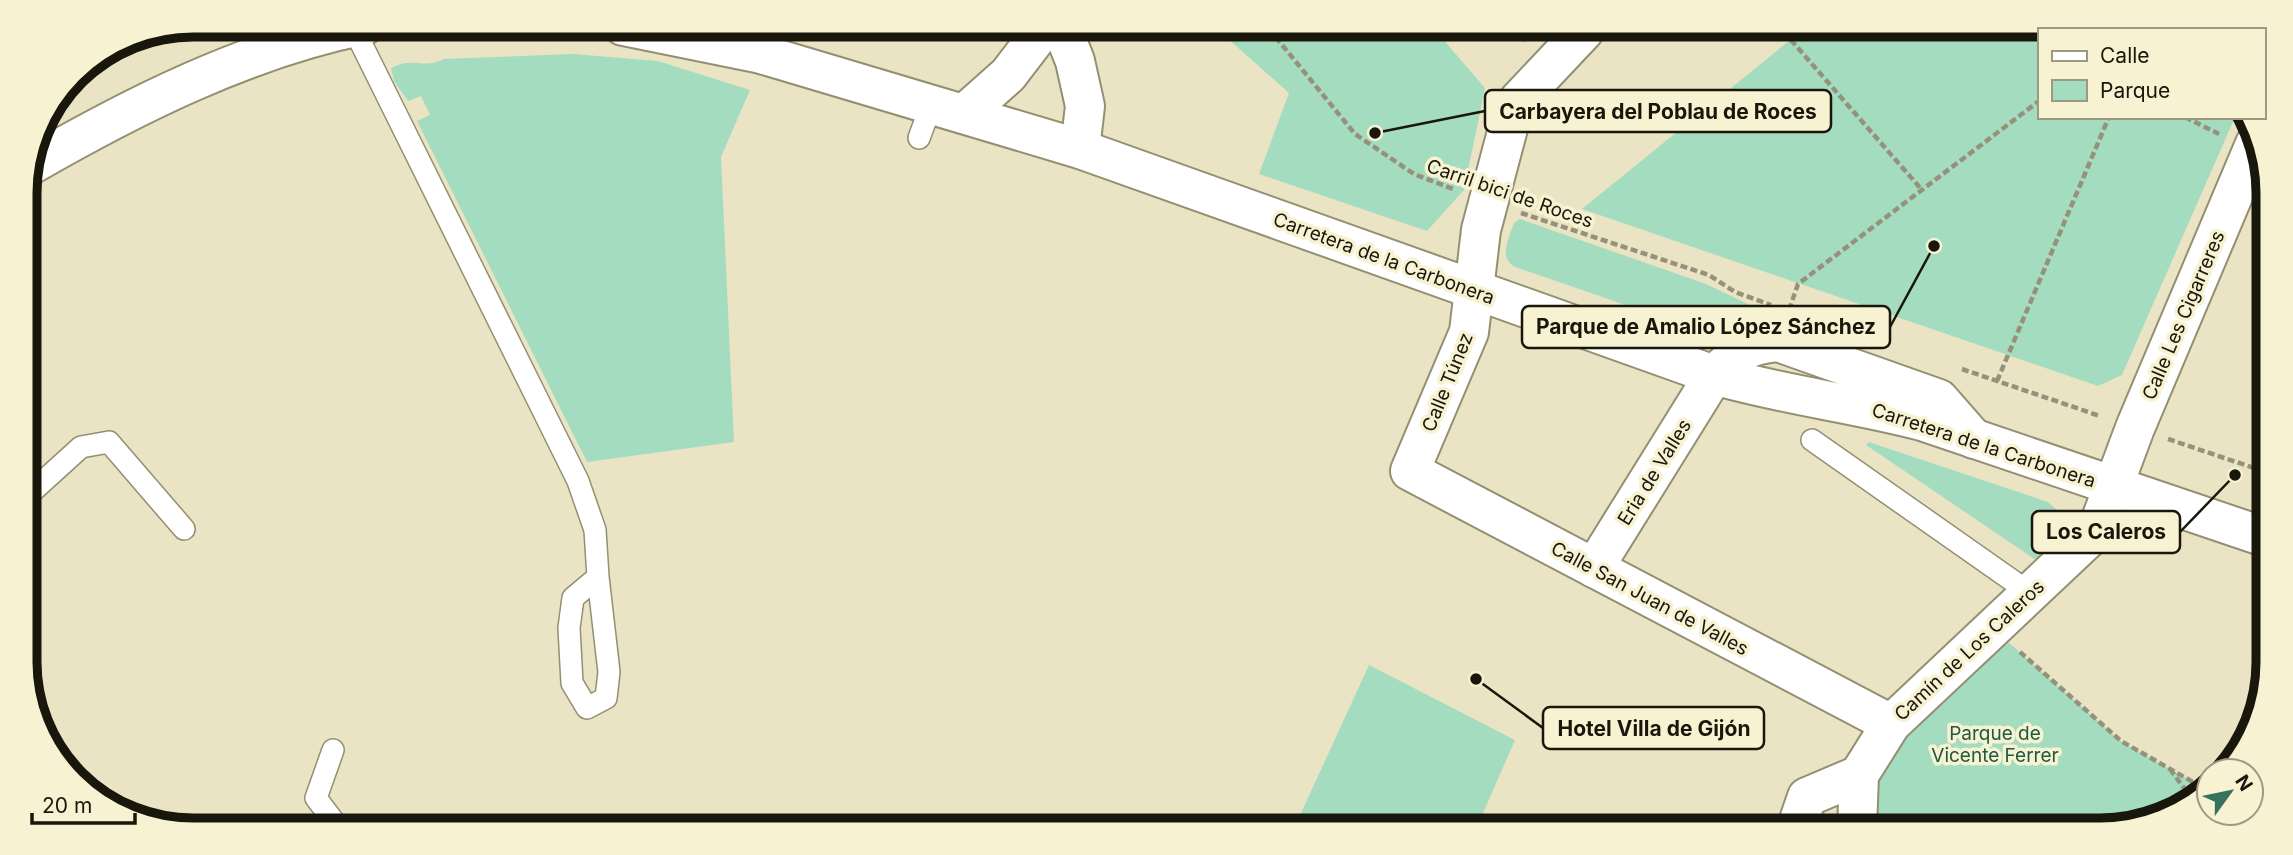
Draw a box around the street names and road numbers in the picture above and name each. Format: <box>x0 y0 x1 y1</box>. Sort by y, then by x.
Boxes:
street label: Carril bici de Roces <box>1424 154 1596 233</box>
street label: Carretera de la Carbonera <box>1270 208 1498 309</box>
street label: Calle Les Cigarreres <box>2137 227 2230 403</box>
street label: Calle Túnez <box>1417 329 1478 435</box>
street label: Carretera de la Carbonera <box>1869 398 2099 493</box>
street label: Eria de Valles <box>1613 415 1696 530</box>
street label: Calle San Juan de Valles <box>1547 537 1752 660</box>
street label: Camín de Los Caleros <box>1890 575 2049 726</box>

